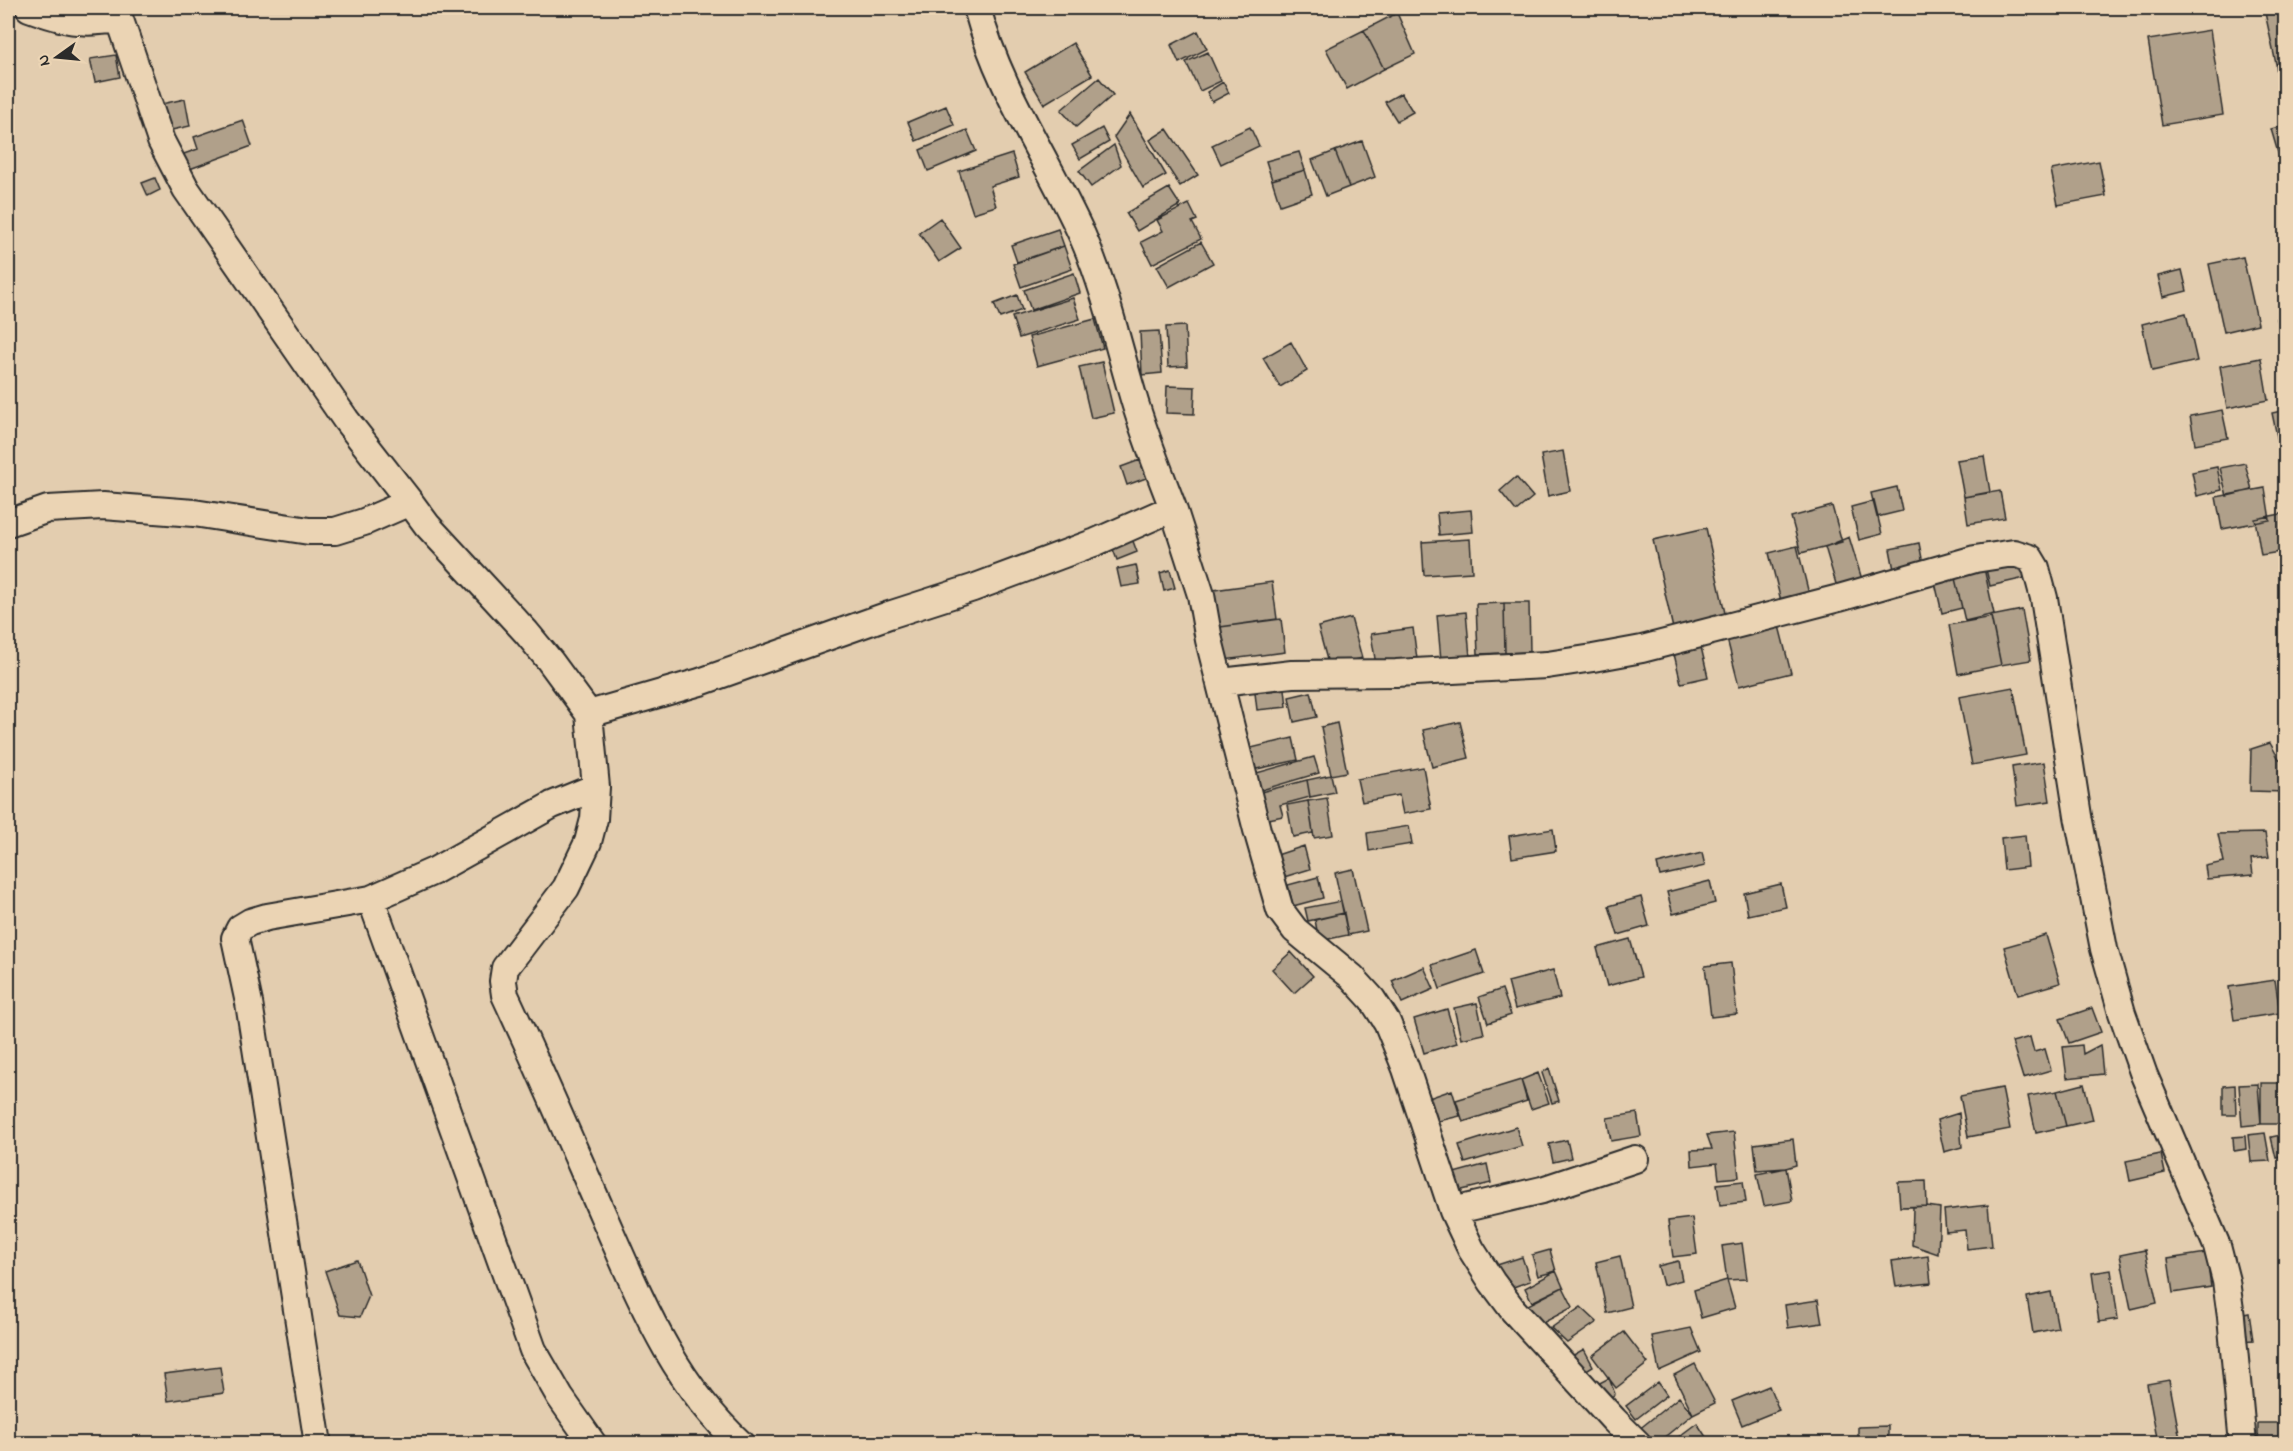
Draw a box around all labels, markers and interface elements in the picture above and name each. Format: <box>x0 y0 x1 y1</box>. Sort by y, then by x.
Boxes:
north arrow <box>27 27 87 87</box>
text: N <box>31 52 57 69</box>

